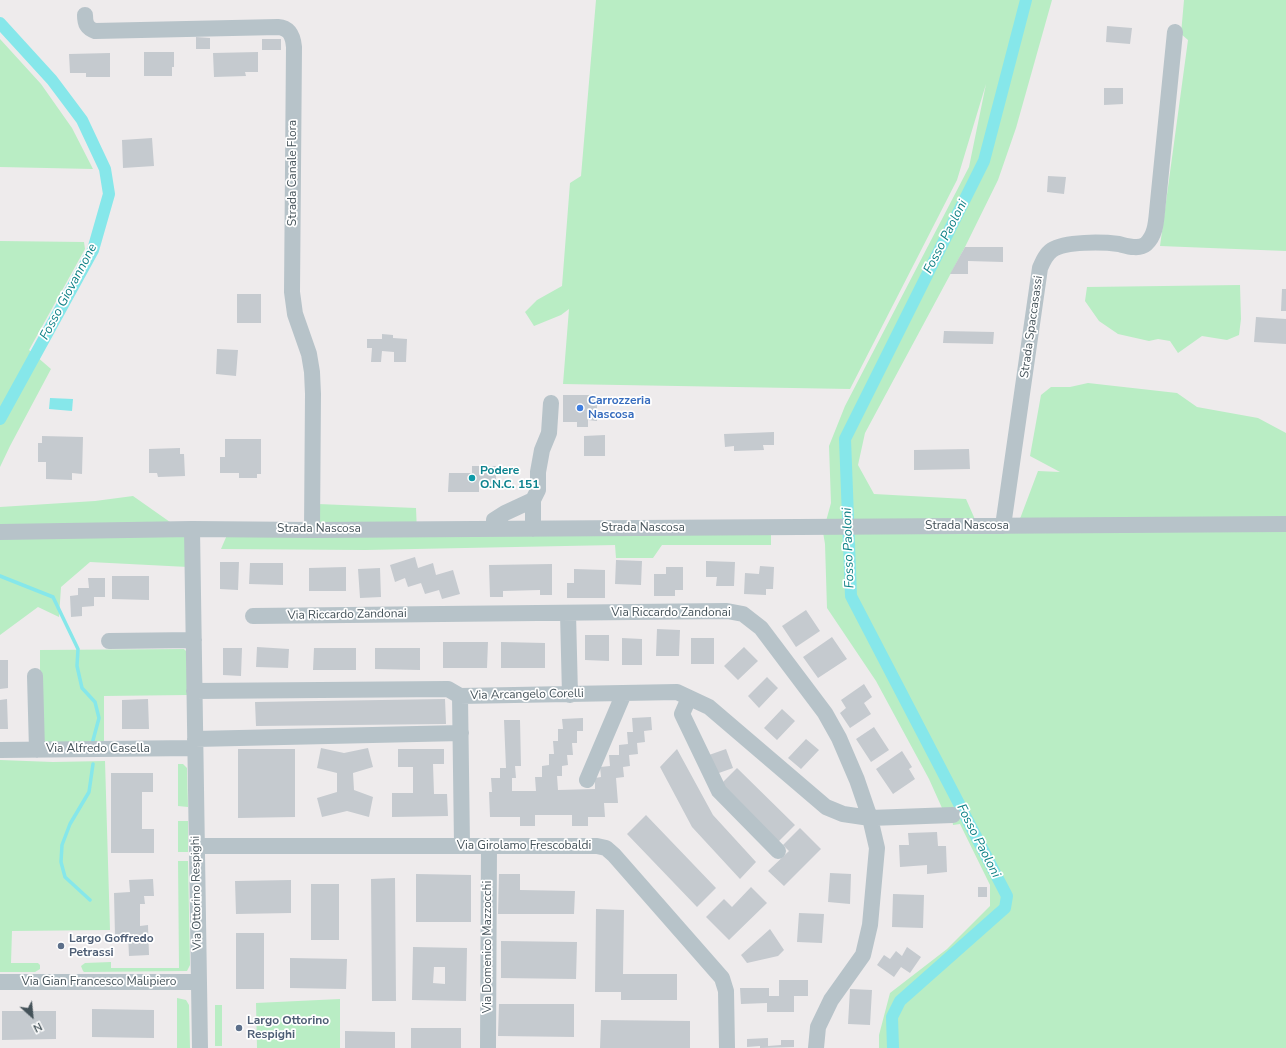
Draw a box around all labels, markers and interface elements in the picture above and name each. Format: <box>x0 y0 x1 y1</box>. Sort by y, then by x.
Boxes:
street label: Strada Canale Flora <box>286 120 300 226</box>
water label: Fosso Paoloni <box>921 198 971 276</box>
water label: Fosso Giovannone <box>37 241 101 343</box>
street label: Strada Spaccasassi <box>1018 275 1046 379</box>
place label: Carrozzeria Nascosa <box>588 394 651 422</box>
marker: Carrozzeria Nascosa <box>575 403 585 413</box>
place label: Podere O.N.C. 151 <box>480 464 540 492</box>
marker: Podere O.N.C. 151 <box>467 473 477 483</box>
water label: Fosso Paoloni <box>840 507 858 589</box>
street label: Strada Nascosa <box>925 519 1009 533</box>
street label: Strada Nascosa <box>601 521 685 535</box>
street label: Strada Nascosa <box>277 522 361 536</box>
street label: Via Riccardo Zandonai <box>611 606 731 620</box>
street label: Via Riccardo Zandonai <box>287 607 407 623</box>
street label: Via Arcangelo Corelli <box>470 687 584 703</box>
street label: Via Alfredo Casella <box>46 742 150 756</box>
water label: Fosso Paoloni <box>953 802 1003 880</box>
street label: Via Ottorino Respighi <box>189 836 205 950</box>
street label: Via Girolamo Frescobaldi <box>457 839 591 853</box>
street label: Via Domenico Mazzocchi <box>481 881 495 1013</box>
place label: Largo Goffredo Petrassi <box>69 932 154 960</box>
marker: Largo Goffredo Petrassi <box>56 941 66 951</box>
street label: Via Gian Francesco Malipiero <box>22 975 176 989</box>
north arrow <box>12 996 52 1036</box>
place label: Largo Ottorino Respighi <box>247 1014 329 1042</box>
text: N <box>31 1019 45 1036</box>
marker: Largo Ottorino Respighi <box>234 1023 244 1033</box>

